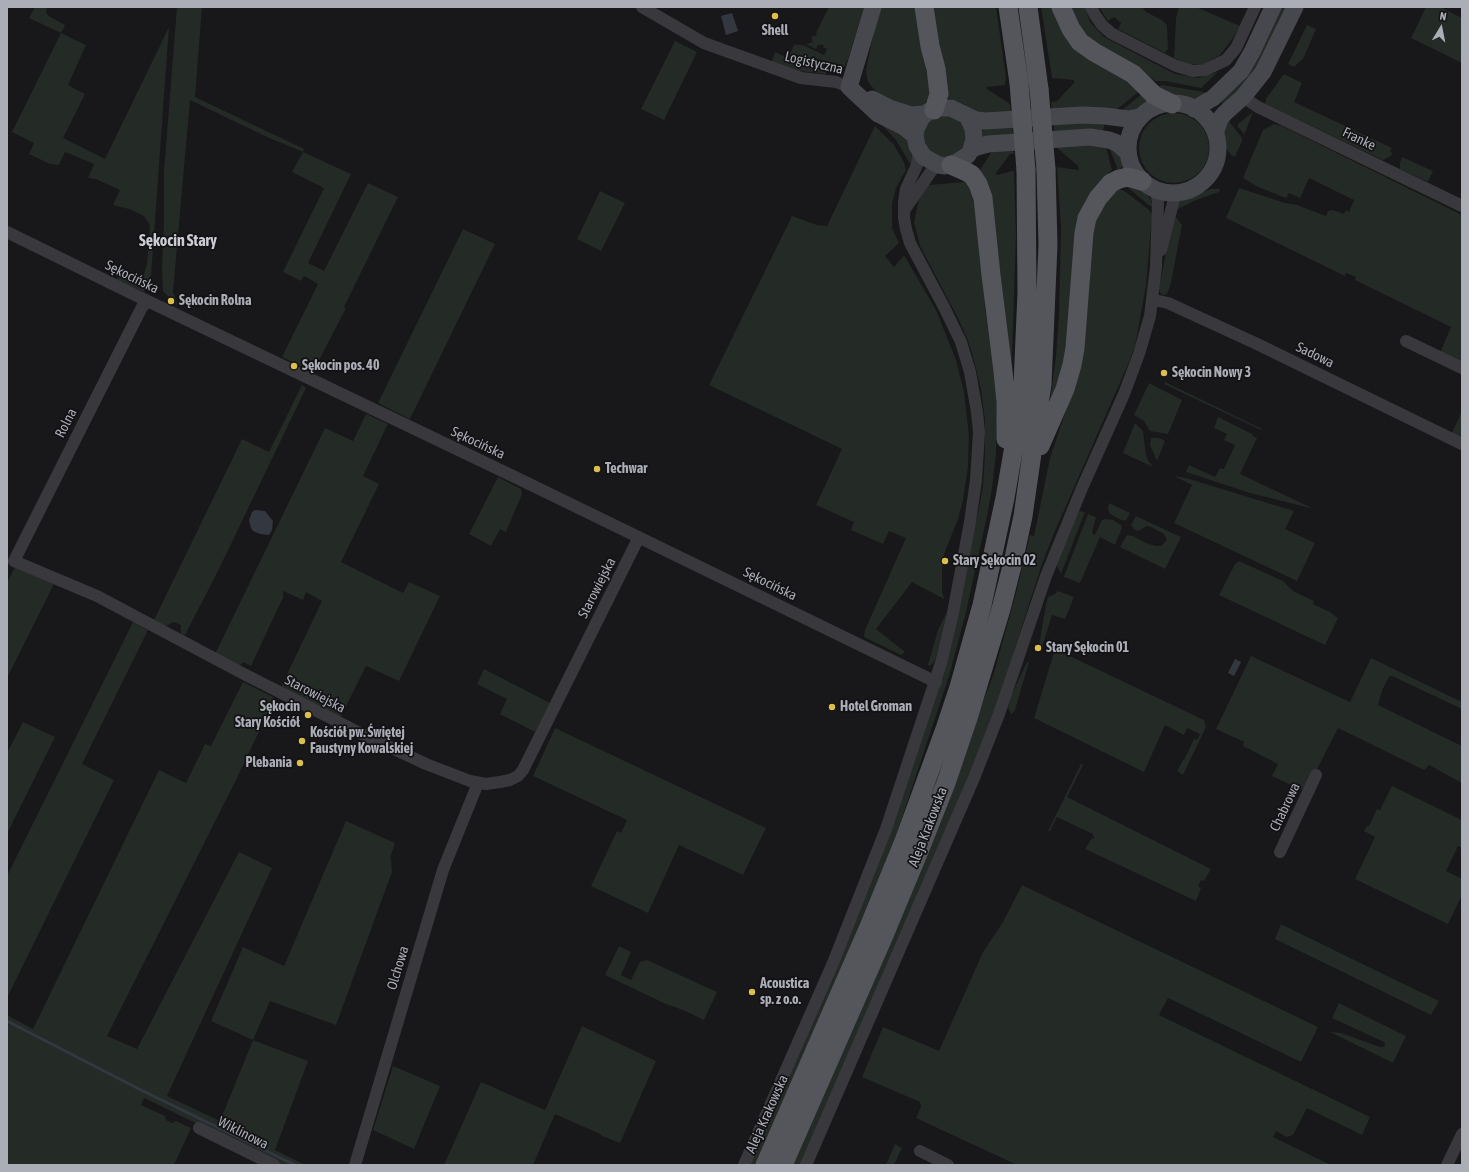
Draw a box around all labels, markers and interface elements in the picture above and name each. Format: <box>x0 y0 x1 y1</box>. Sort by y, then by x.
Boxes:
north arrow <box>1421 8 1461 48</box>
text: N <box>1439 10 1447 23</box>
marker: Shell <box>770 11 780 21</box>
place label: Shell <box>762 23 788 39</box>
street label: Logistyczna <box>783 48 845 78</box>
street label: Franke <box>1340 124 1378 154</box>
district label: Sękocin Stary <box>139 231 217 251</box>
street label: Sękocińska <box>102 257 162 297</box>
place label: Sękocin Rolna <box>179 293 251 309</box>
marker: Sękocin Rolna <box>166 296 176 306</box>
street label: Sadowa <box>1293 339 1337 371</box>
place label: Sękocin pos. 40 <box>302 358 380 374</box>
marker: Sękocin pos. 40 <box>289 361 299 371</box>
place label: Sękocin Nowy 3 <box>1172 365 1251 381</box>
marker: Sękocin Nowy 3 <box>1159 368 1169 378</box>
street label: Rolna <box>52 406 80 440</box>
street label: Sękocińska <box>448 423 508 463</box>
place label: Techwar <box>605 461 647 477</box>
marker: Techwar <box>592 464 602 474</box>
place label: Stary Sękocin 02 <box>953 553 1036 569</box>
street label: Starowiejska <box>575 555 619 621</box>
marker: Stary Sękocin 02 <box>940 556 950 566</box>
street label: Sękocińska <box>740 564 800 604</box>
place label: Stary Sękocin 01 <box>1046 640 1129 656</box>
marker: Stary Sękocin 01 <box>1033 643 1043 653</box>
street label: Starowiejska <box>282 672 348 716</box>
place label: Sękocin Stary Kościół <box>235 699 300 732</box>
place label: Hotel Groman <box>840 699 912 715</box>
marker: Hotel Groman <box>827 702 837 712</box>
marker: Sękocin Stary Kościół <box>303 710 313 720</box>
place label: Kościół pw. Świętej Faustyny Kowalskiej <box>310 725 413 758</box>
marker: Kościół pw. Świętej Faustyny Kowalskiej <box>297 736 307 746</box>
place label: Plebania <box>246 755 292 771</box>
marker: Plebania <box>295 758 305 768</box>
street label: Chabrowa <box>1266 780 1304 834</box>
street label: Aleja Krakowska <box>905 785 951 869</box>
street label: Olchowa <box>383 944 413 992</box>
place label: Acoustica sp. z o.o. <box>760 976 809 1008</box>
marker: Acoustica sp. z o.o. <box>747 987 757 997</box>
street label: Aleja Krakowska <box>742 1072 792 1156</box>
street label: Wiklinowa <box>215 1113 271 1153</box>

